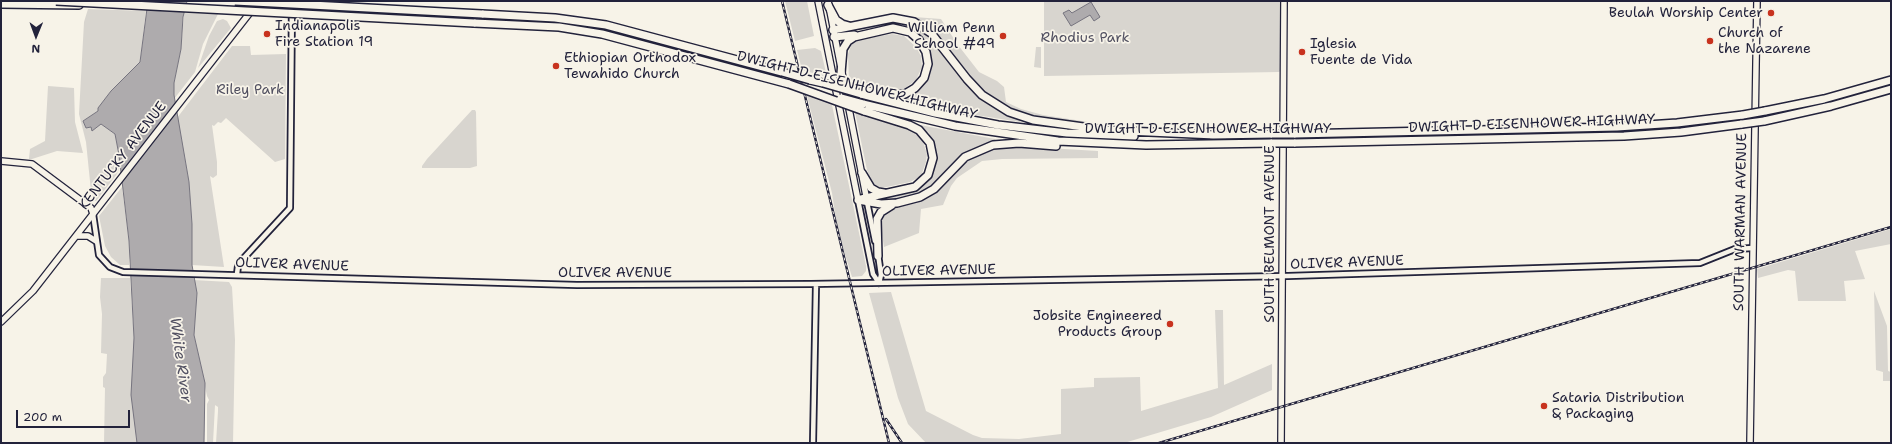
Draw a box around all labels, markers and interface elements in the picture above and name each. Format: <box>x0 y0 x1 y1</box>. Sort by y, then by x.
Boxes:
place label: Beulah Worship Center <box>1609 5 1763 21</box>
marker: Beulah Worship Center <box>1766 8 1776 18</box>
north arrow <box>16 16 56 56</box>
place label: Indianapolis Fire Station 19 <box>275 18 373 50</box>
place label: William Penn School #49 <box>908 20 995 52</box>
place label: Church of the Nazarene <box>1718 25 1811 58</box>
marker: Indianapolis Fire Station 19 <box>262 29 272 39</box>
park label: Rhodius Park <box>1041 30 1129 46</box>
marker: William Penn School #49 <box>998 31 1008 41</box>
place label: Iglesia Fuente de Vida <box>1310 36 1412 68</box>
marker: Church of the Nazarene <box>1705 36 1715 46</box>
text: N <box>31 41 40 56</box>
marker: Iglesia Fuente de Vida <box>1297 47 1307 57</box>
street label: DWIGHT D EISENHOWER HIGHWAY <box>735 48 979 124</box>
place label: Ethiopian Orthodox Tewahido Church <box>564 50 696 82</box>
marker: Ethiopian Orthodox Tewahido Church <box>551 61 561 71</box>
park label: Riley Park <box>216 82 284 98</box>
street label: KENTUCKY AVENUE <box>76 99 170 213</box>
street label: DWIGHT D EISENHOWER HIGHWAY <box>1408 111 1656 137</box>
street label: DWIGHT D EISENHOWER HIGHWAY <box>1085 121 1331 137</box>
street label: SOUTH WARMAN AVENUE <box>1731 133 1751 311</box>
street label: SOUTH BELMONT AVENUE <box>1262 145 1278 323</box>
street label: OLIVER AVENUE <box>1290 253 1404 273</box>
street label: OLIVER AVENUE <box>235 255 349 275</box>
street label: OLIVER AVENUE <box>882 262 996 280</box>
street label: OLIVER AVENUE <box>558 265 672 281</box>
place label: Jobsite Engineered Products Group <box>1033 308 1162 340</box>
water label: White River <box>165 316 195 404</box>
marker: Jobsite Engineered Products Group <box>1165 319 1175 329</box>
place label: Sataria Distribution & Packaging <box>1552 390 1684 422</box>
marker: Sataria Distribution & Packaging <box>1539 401 1549 411</box>
scale bar <box>18 402 132 428</box>
text: 200 m <box>23 409 62 425</box>

